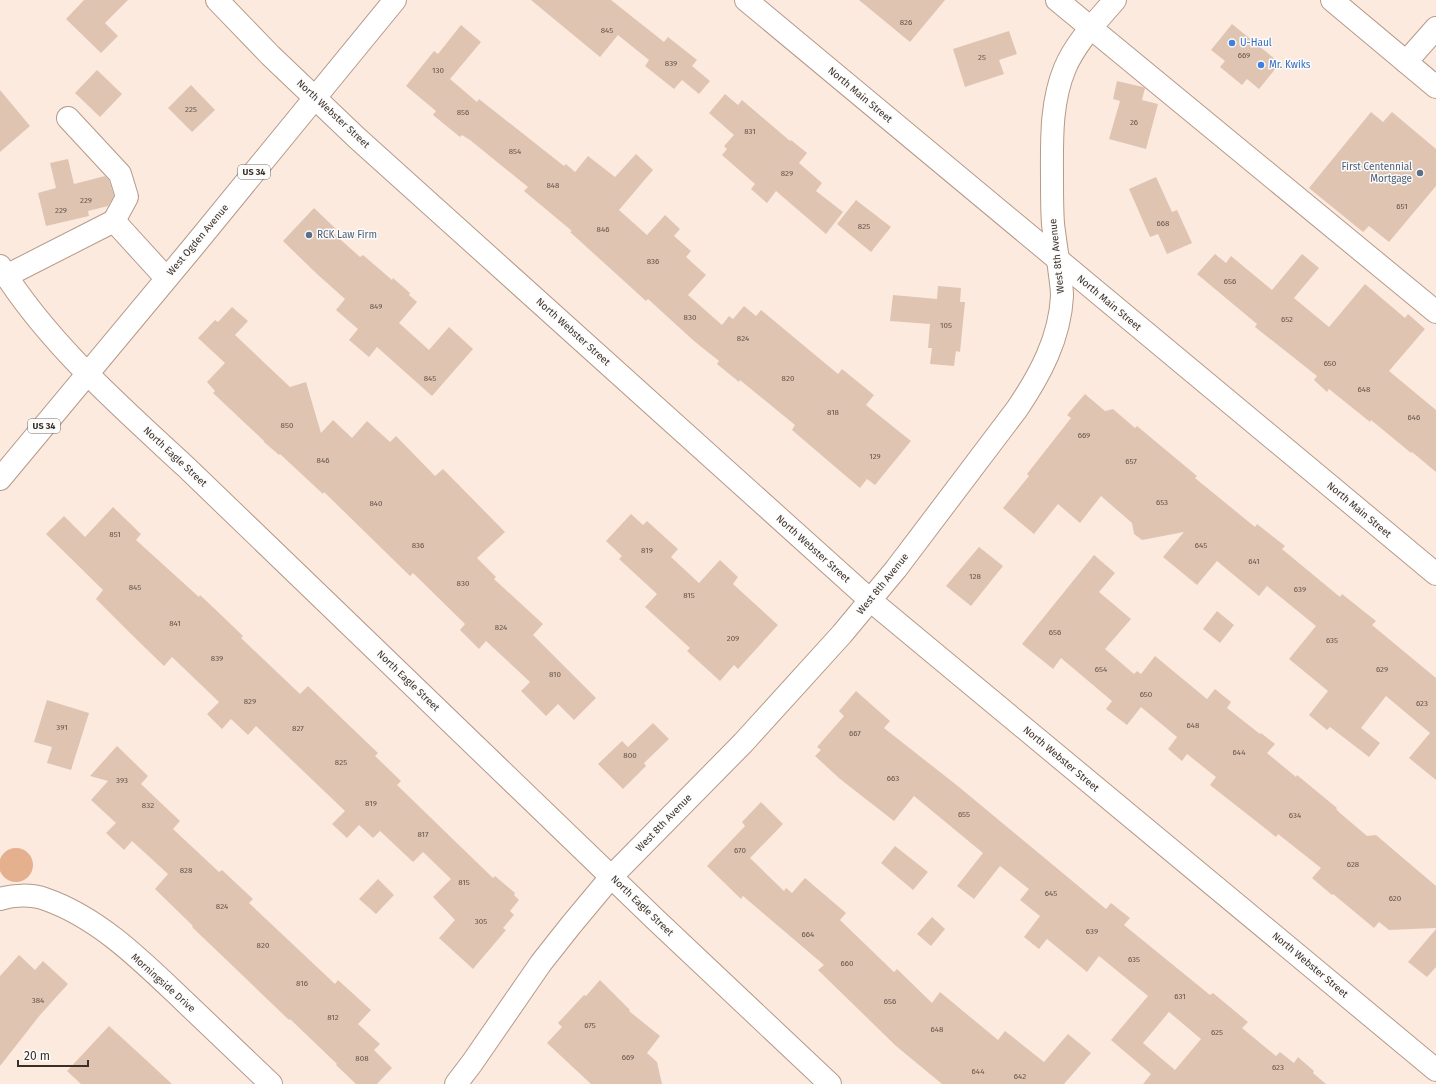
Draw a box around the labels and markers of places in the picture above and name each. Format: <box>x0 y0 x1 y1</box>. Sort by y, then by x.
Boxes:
place label: U-Haul <box>1240 37 1272 49</box>
marker: U-Haul <box>1227 38 1237 48</box>
place label: Mr. Kwiks <box>1269 59 1311 71</box>
marker: Mr. Kwiks <box>1256 60 1266 70</box>
place label: First Centennial Mortgage <box>1342 161 1412 185</box>
marker: First Centennial Mortgage <box>1415 168 1425 178</box>
place label: RCK Law Firm <box>317 229 377 241</box>
marker: RCK Law Firm <box>304 230 314 240</box>

